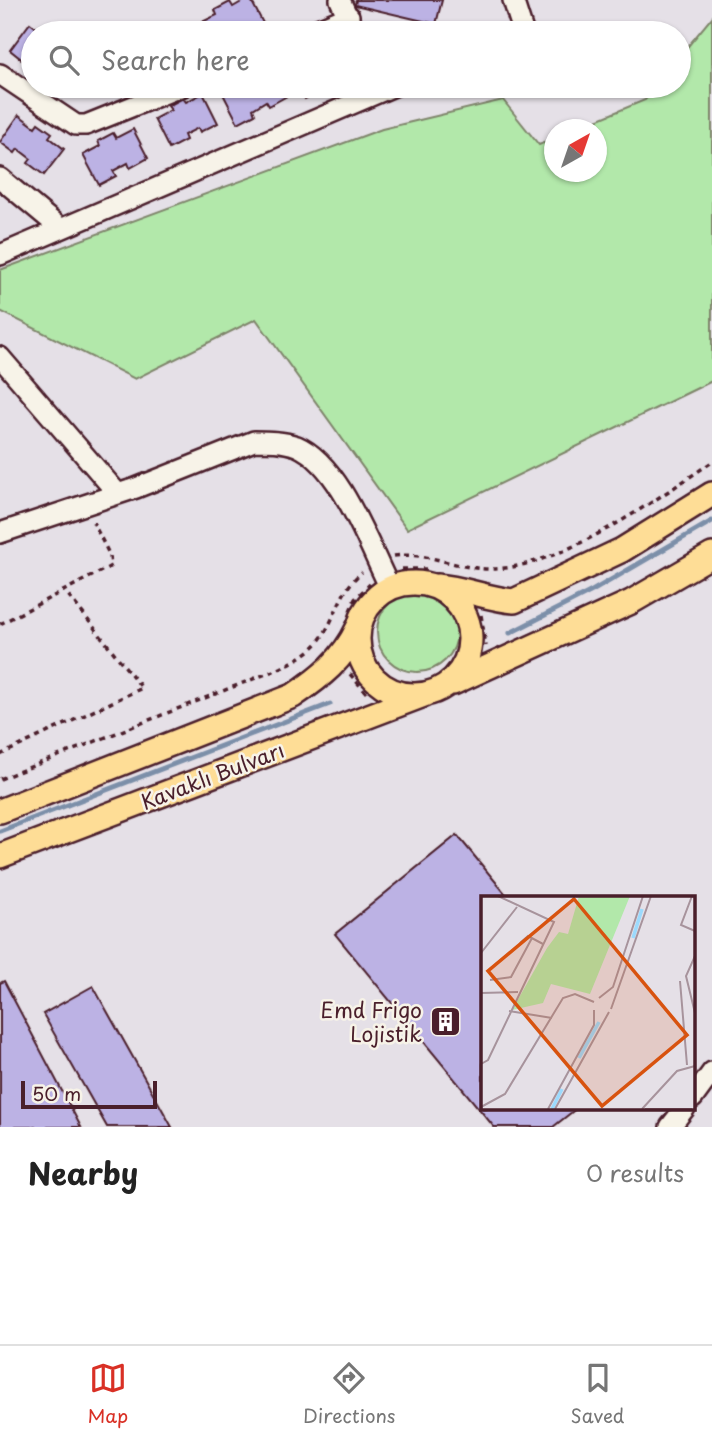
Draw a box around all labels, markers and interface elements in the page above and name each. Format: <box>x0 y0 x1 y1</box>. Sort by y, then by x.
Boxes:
search box <box>21 21 691 98</box>
text: Search here <box>101 40 250 79</box>
icon: search <box>45 41 83 79</box>
north arrow <box>544 119 607 182</box>
street label: Kavaklı Bulvarı <box>135 733 289 817</box>
inset map <box>481 896 694 1110</box>
place label: Emd Frigo Lojistik <box>320 993 422 1049</box>
building icon: Emd Frigo Lojistik <box>428 1004 462 1038</box>
scale bar <box>21 1078 158 1110</box>
text: 50 m <box>32 1079 81 1107</box>
text: Nearby <box>28 1150 138 1195</box>
text: 0 results <box>586 1155 684 1190</box>
tab: Map <box>88 1359 128 1429</box>
tab: Directions <box>303 1359 396 1429</box>
tab: Saved <box>571 1359 624 1429</box>

